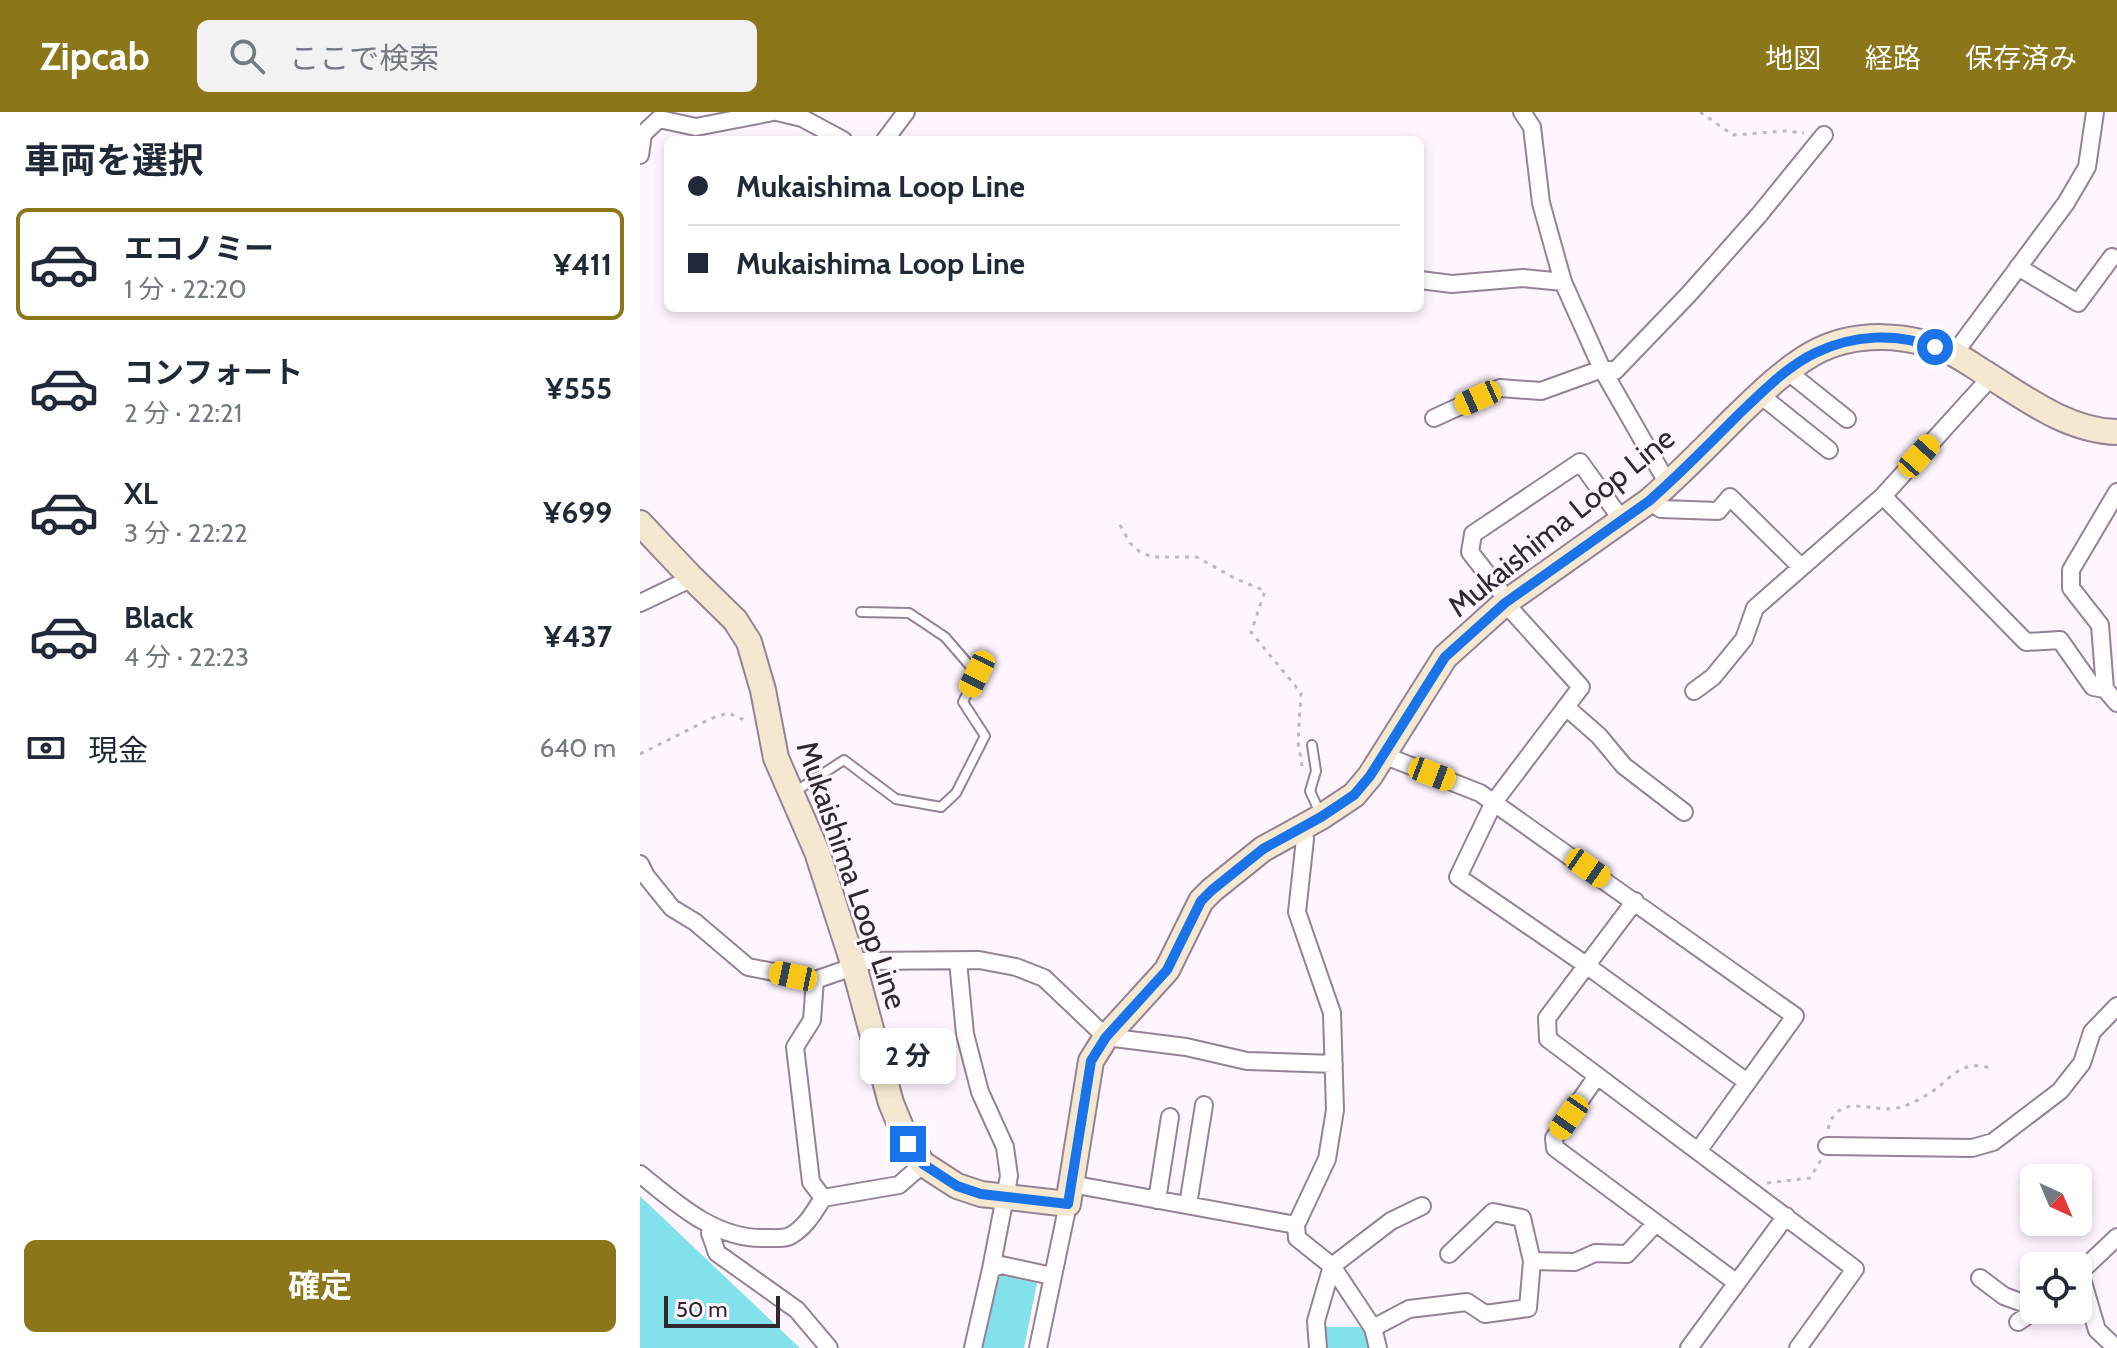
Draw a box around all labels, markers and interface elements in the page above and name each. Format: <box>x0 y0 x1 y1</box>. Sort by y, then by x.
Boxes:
search box <box>197 20 757 92</box>
text: Zipcab <box>40 33 149 80</box>
icon: search <box>225 34 269 78</box>
text: ここで検索 <box>289 40 439 77</box>
text: 地図 <box>1765 41 1821 75</box>
text: 経路 <box>1865 41 1921 75</box>
text: 保存済み <box>1965 41 2077 75</box>
text: 車両を選択 <box>24 138 204 182</box>
text: Mukaishima Loop Line <box>736 168 1025 205</box>
icon: car <box>28 228 100 300</box>
text: エコノミー <box>124 230 274 267</box>
text: Mukaishima Loop Line <box>736 245 1025 282</box>
text: ¥411 <box>553 246 612 283</box>
text: 1 分 · 22:20 <box>124 273 247 305</box>
route start <box>1917 329 1953 365</box>
icon: car <box>28 352 100 424</box>
text: コンフォート <box>124 354 303 391</box>
text: ¥555 <box>546 370 612 407</box>
car <box>1451 377 1505 419</box>
text: 2 分 · 22:21 <box>124 397 242 429</box>
street label: Mukaishima Loop Line <box>1440 419 1682 625</box>
car <box>1894 430 1944 482</box>
text: XL <box>124 475 158 512</box>
icon: car <box>28 476 100 548</box>
text: ¥699 <box>543 494 612 531</box>
text: 3 分 · 22:22 <box>124 517 248 549</box>
text: Black <box>124 599 194 636</box>
icon: car <box>28 600 100 672</box>
text: ¥437 <box>544 618 612 655</box>
text: 4 分 · 22:23 <box>124 641 249 673</box>
car <box>956 647 998 701</box>
icon: cash <box>24 726 68 770</box>
text: 現金 <box>88 732 148 769</box>
text: 640 m <box>539 732 616 764</box>
street label: Mukaishima Loop Line <box>789 736 915 1014</box>
car <box>1405 754 1459 794</box>
car <box>1561 844 1615 892</box>
car <box>767 959 819 993</box>
callout: 2 分 <box>860 1028 956 1084</box>
text: 2 分 <box>885 1040 931 1072</box>
car <box>1545 1090 1593 1144</box>
route end <box>890 1126 926 1162</box>
north arrow <box>2020 1164 2092 1236</box>
map controls <box>2020 1164 2092 1324</box>
button: 確定 <box>24 1240 616 1332</box>
button: locate <box>2020 1252 2092 1324</box>
scale bar <box>664 1292 780 1328</box>
text: 50 m <box>676 1296 728 1323</box>

